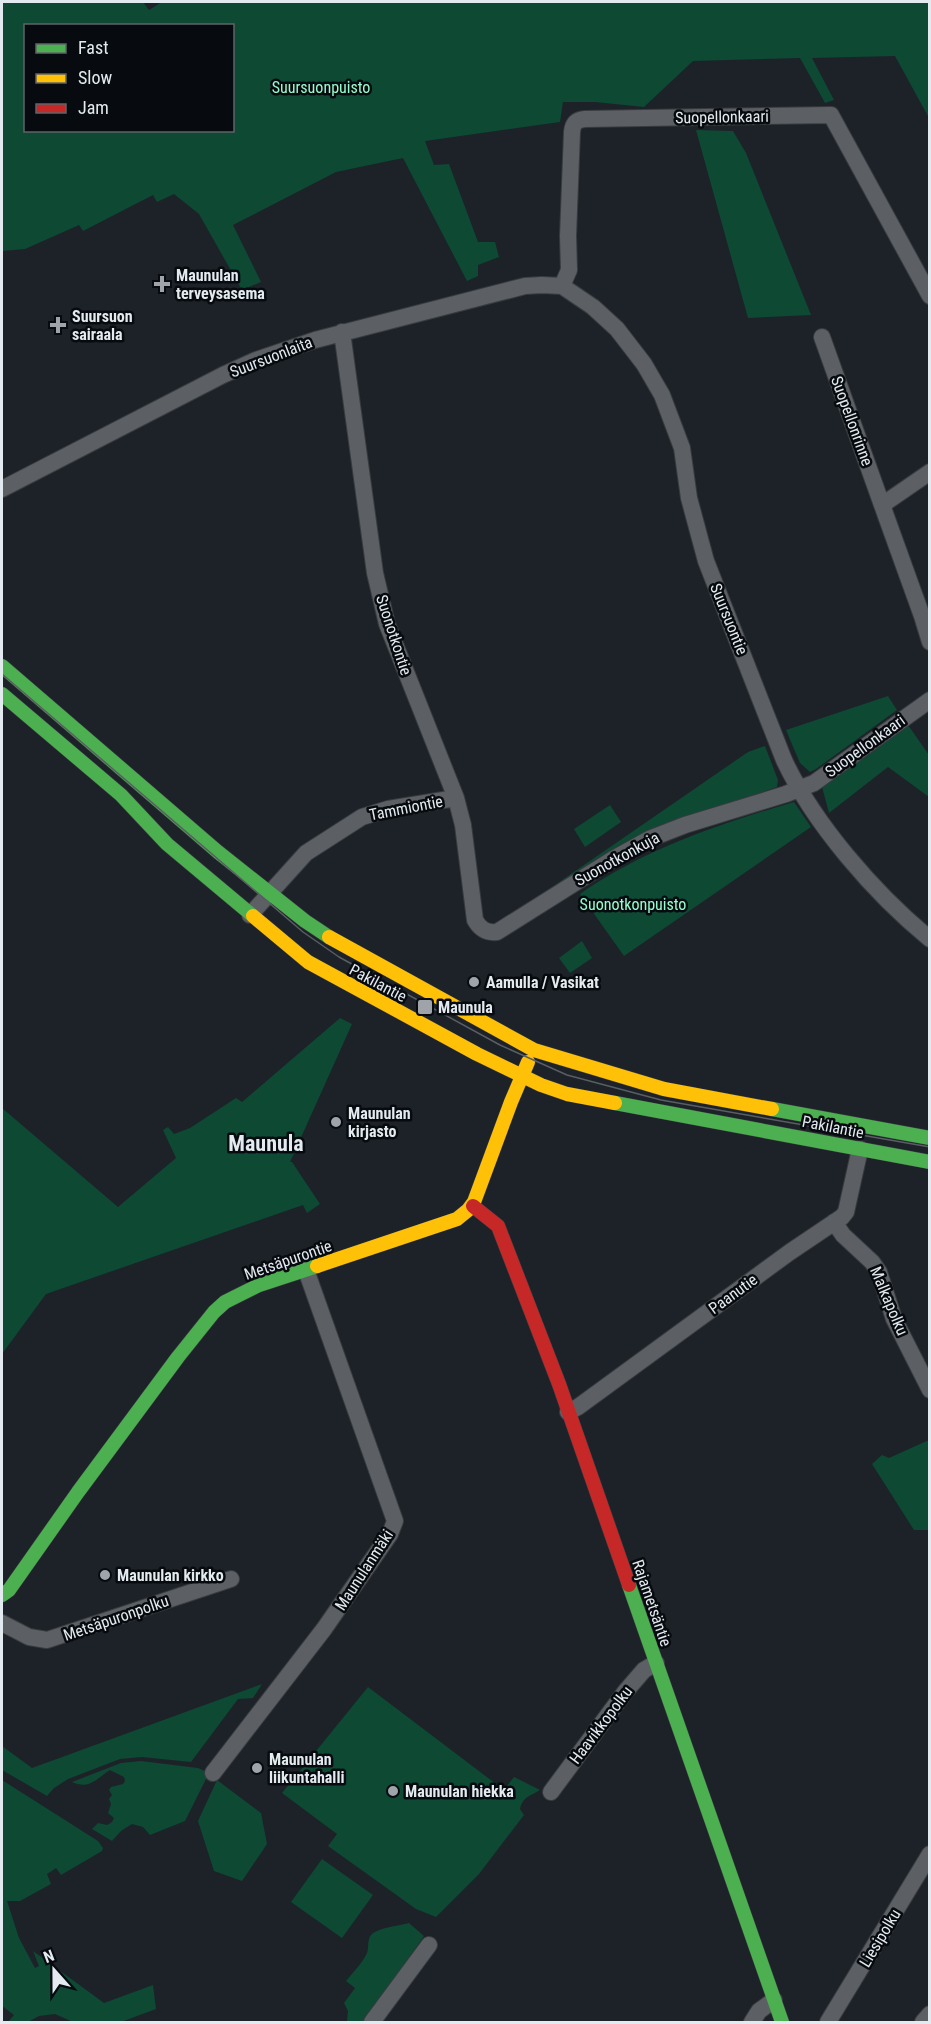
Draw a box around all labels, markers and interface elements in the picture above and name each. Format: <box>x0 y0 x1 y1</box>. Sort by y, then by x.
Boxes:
legend <box>24 24 234 132</box>
text: Fast <box>78 37 109 58</box>
text: Slow <box>78 67 113 88</box>
park label: Suursuonpuisto <box>272 78 370 97</box>
text: Jam <box>78 97 109 118</box>
street label: Suopellonkaari <box>675 107 769 127</box>
place label: Maunulan terveysasema <box>176 266 265 303</box>
marker: Maunulan terveysasema <box>153 275 171 293</box>
place label: Suursuon sairaala <box>72 307 133 344</box>
marker: Suursuon sairaala <box>49 316 67 334</box>
street label: Suursuonlaita <box>227 333 315 381</box>
street label: Suopellonrinne <box>827 374 877 468</box>
street label: Suursuontie <box>706 581 752 657</box>
street label: Suonotkontie <box>372 592 416 678</box>
street label: Suopellonkaari <box>822 711 908 781</box>
street label: Tammiontie <box>368 792 444 824</box>
street label: Suonotkonkuja <box>571 828 663 890</box>
park label: Suonotkonpuisto <box>580 895 686 914</box>
street label: Pakilantie <box>346 960 410 1006</box>
place label: Aamulla / Vasikat <box>486 973 599 992</box>
marker: Aamulla / Vasikat <box>467 975 481 989</box>
marker: Maunula <box>416 998 434 1016</box>
place label: Maunula <box>438 998 493 1017</box>
place label: Maunulan kirjasto <box>348 1104 411 1141</box>
street label: Pakilantie <box>801 1112 865 1142</box>
marker: Maunulan kirjasto <box>329 1115 343 1129</box>
district label: Maunula <box>228 1131 304 1156</box>
street label: Metsäpurontie <box>242 1236 334 1284</box>
street label: Malkapolku <box>866 1264 912 1338</box>
street label: Paanutie <box>705 1270 761 1318</box>
street label: Maunulanmäki <box>331 1526 397 1614</box>
street label: Rajametsäntie <box>628 1557 676 1649</box>
place label: Maunulan kirkko <box>117 1566 224 1585</box>
marker: Maunulan kirkko <box>98 1568 112 1582</box>
street label: Metsäpuronpolku <box>61 1591 171 1645</box>
street label: Haavikkopolku <box>566 1682 636 1768</box>
place label: Maunulan liikuntahalli <box>269 1750 344 1787</box>
marker: Maunulan liikuntahalli <box>250 1761 264 1775</box>
place label: Maunulan hiekka <box>405 1782 514 1801</box>
marker: Maunulan hiekka <box>386 1784 400 1798</box>
street label: Liesipolku <box>855 1906 905 1970</box>
north arrow <box>24 1940 84 2000</box>
text: N <box>41 1946 57 1967</box>

